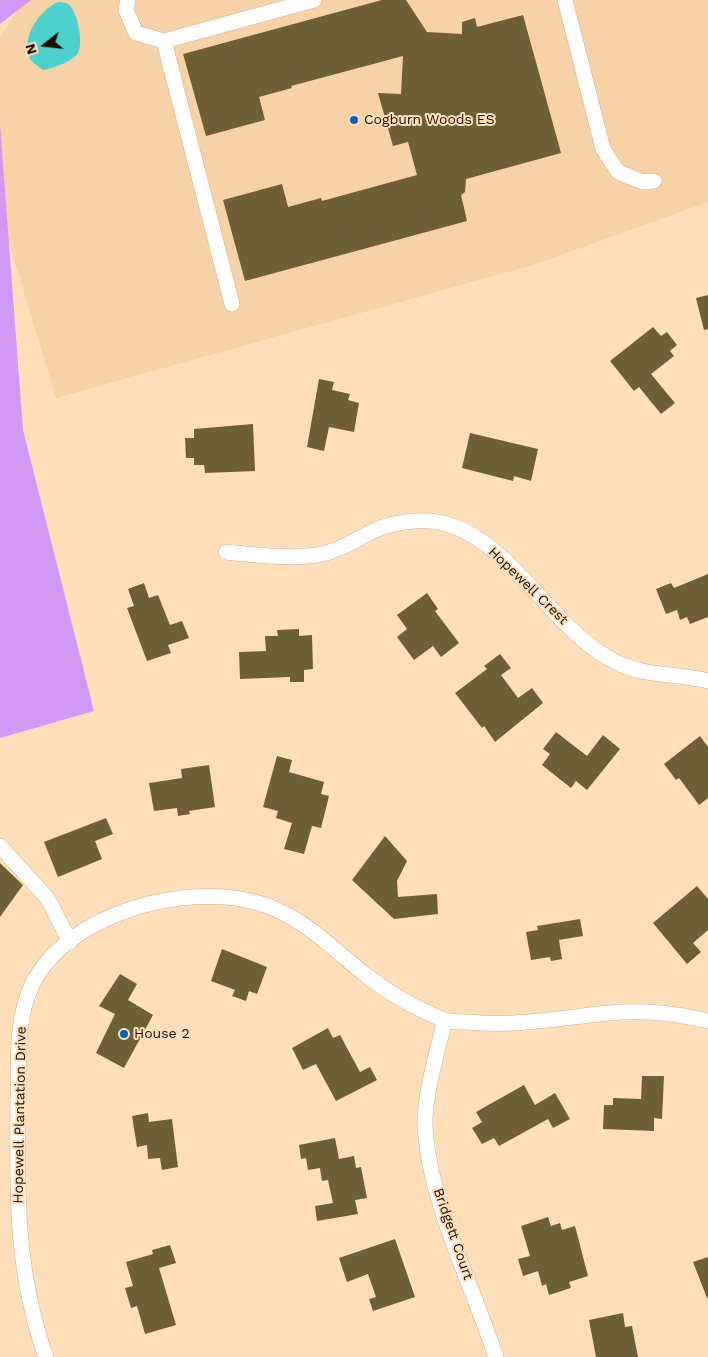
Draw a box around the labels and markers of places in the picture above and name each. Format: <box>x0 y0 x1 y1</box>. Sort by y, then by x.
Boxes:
place label: Cogburn Woods ES <box>364 112 495 128</box>
marker: Cogburn Woods ES <box>348 114 360 126</box>
place label: House 2 <box>134 1026 190 1042</box>
marker: House 2 <box>118 1028 130 1040</box>

